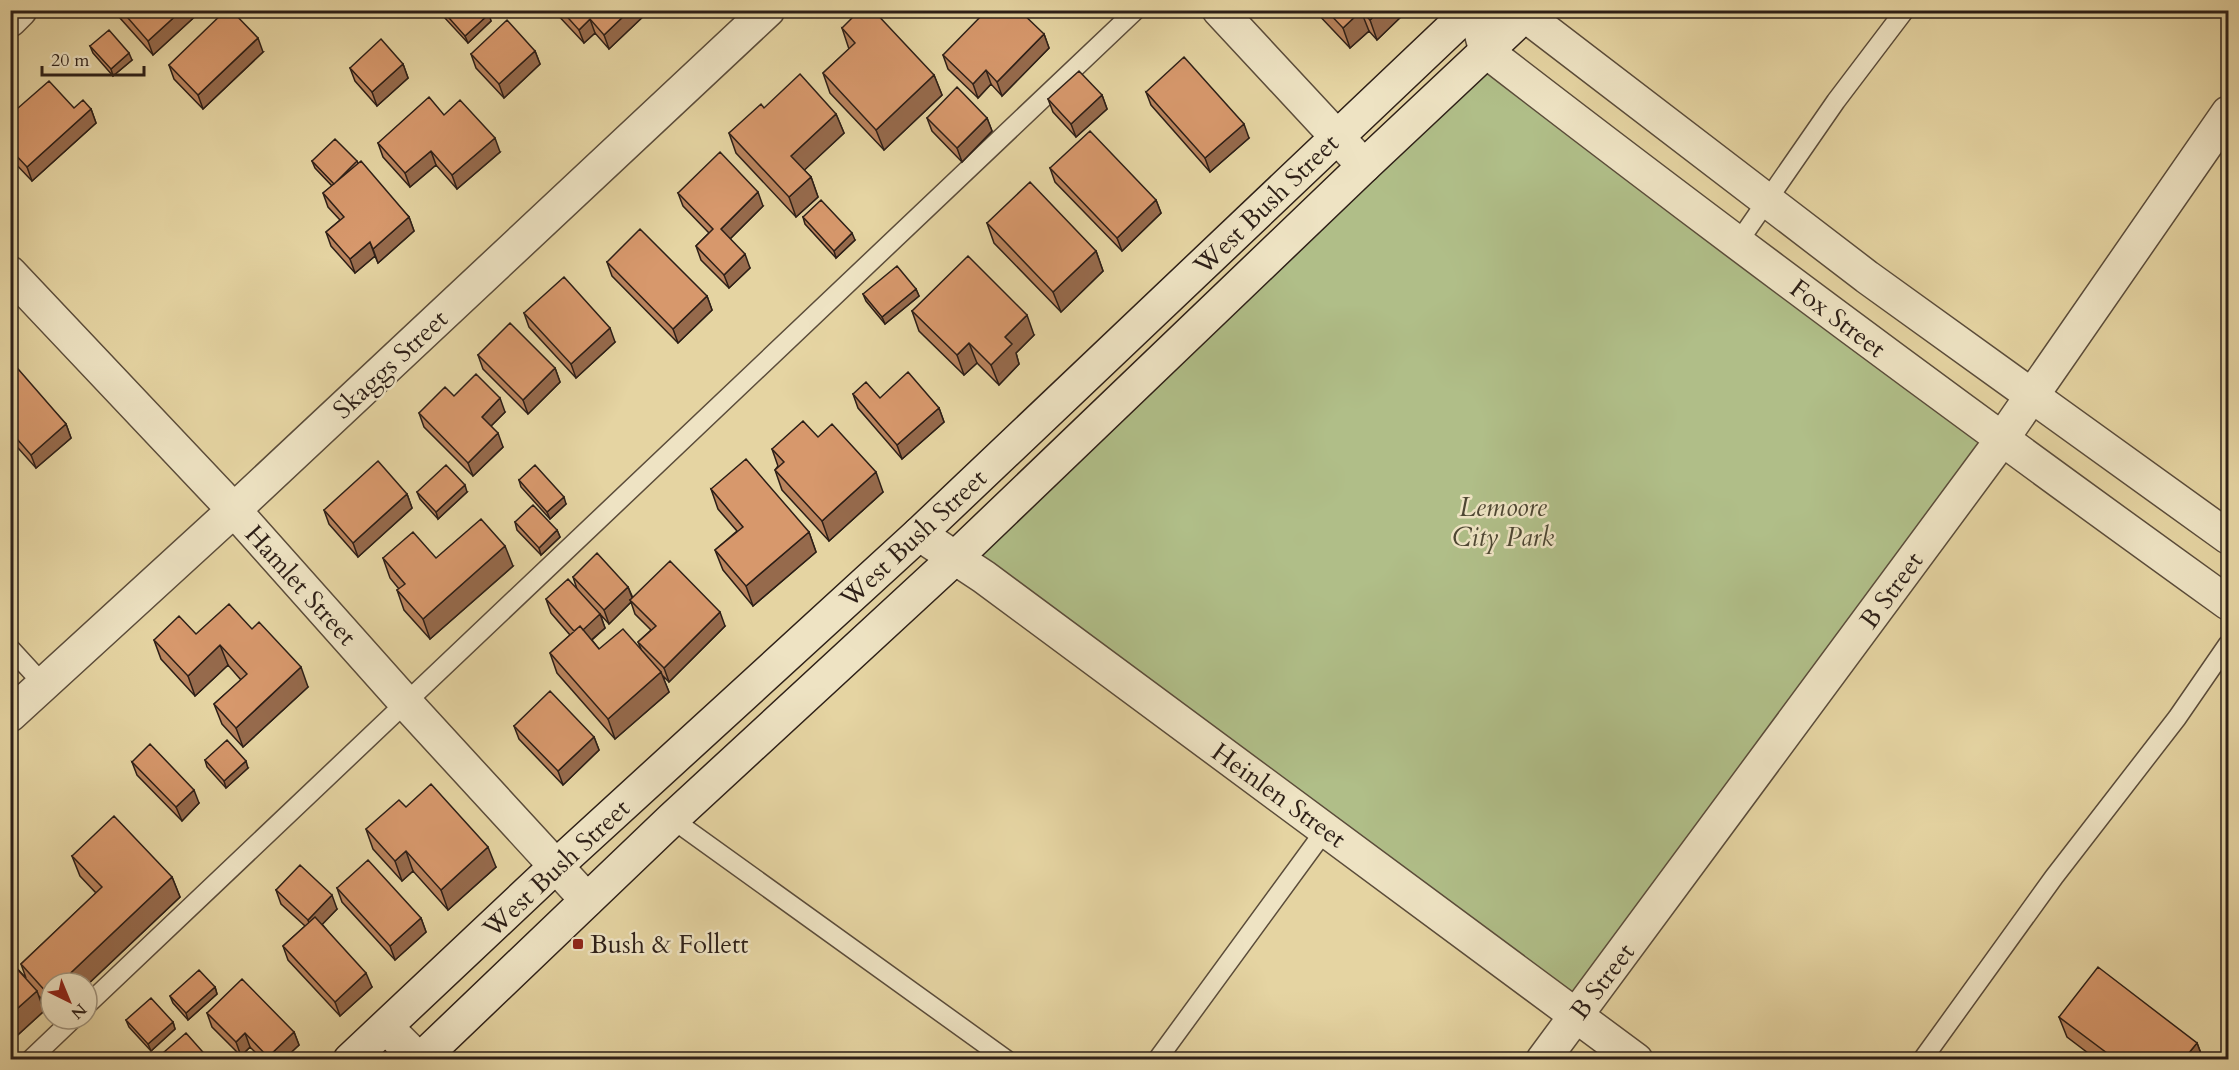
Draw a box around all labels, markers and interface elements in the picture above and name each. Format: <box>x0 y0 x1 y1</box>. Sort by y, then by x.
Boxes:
scale bar <box>42 39 144 77</box>
text: 20 m <box>51 48 90 73</box>
street label: West Bush Street <box>1186 126 1346 283</box>
street label: Fox Street <box>1783 271 1893 366</box>
street label: Skaggs Street <box>325 302 456 427</box>
street label: West Bush Street <box>832 461 994 616</box>
park label: Lemoore City Park <box>1452 490 1554 555</box>
street label: Hamlet Street <box>237 517 364 653</box>
street label: B Street <box>1852 545 1931 636</box>
street label: Heinlen Street <box>1204 735 1353 856</box>
street label: West Bush Street <box>475 791 637 946</box>
place label: Bush & Follett <box>590 927 749 962</box>
street label: B Street <box>1562 936 1643 1027</box>
marker: Bush & Follett <box>571 937 585 951</box>
north arrow <box>39 971 99 1031</box>
text: N <box>66 998 91 1024</box>

